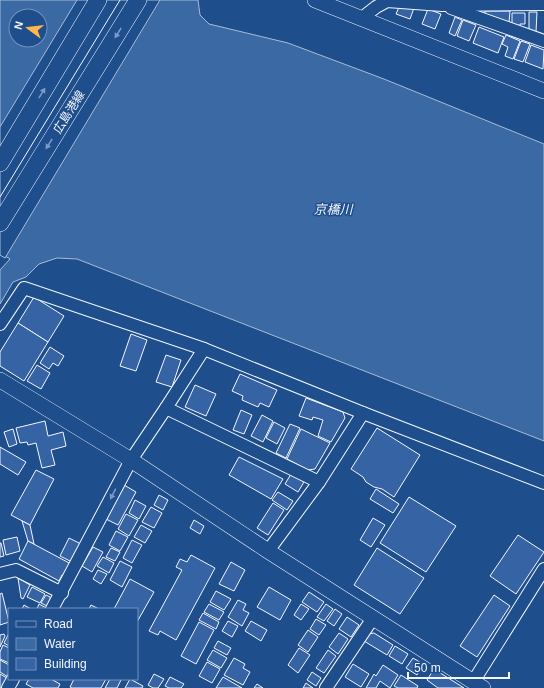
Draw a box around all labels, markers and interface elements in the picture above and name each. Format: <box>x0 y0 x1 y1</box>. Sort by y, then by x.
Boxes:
north arrow <box>8 8 48 48</box>
text: N <box>12 20 25 31</box>
one-way arrow <box>114 27 121 39</box>
one-way arrow <box>38 87 45 99</box>
street label: 広島港線 <box>50 88 88 136</box>
one-way arrow <box>46 138 53 150</box>
water label: 京橋川 <box>313 202 354 217</box>
one-way arrow <box>110 488 116 500</box>
legend <box>8 608 138 680</box>
text: Road <box>44 617 73 631</box>
text: Water <box>44 637 76 651</box>
scale bar <box>408 654 509 680</box>
text: Building <box>44 657 87 671</box>
text: 50 m <box>414 661 441 675</box>

